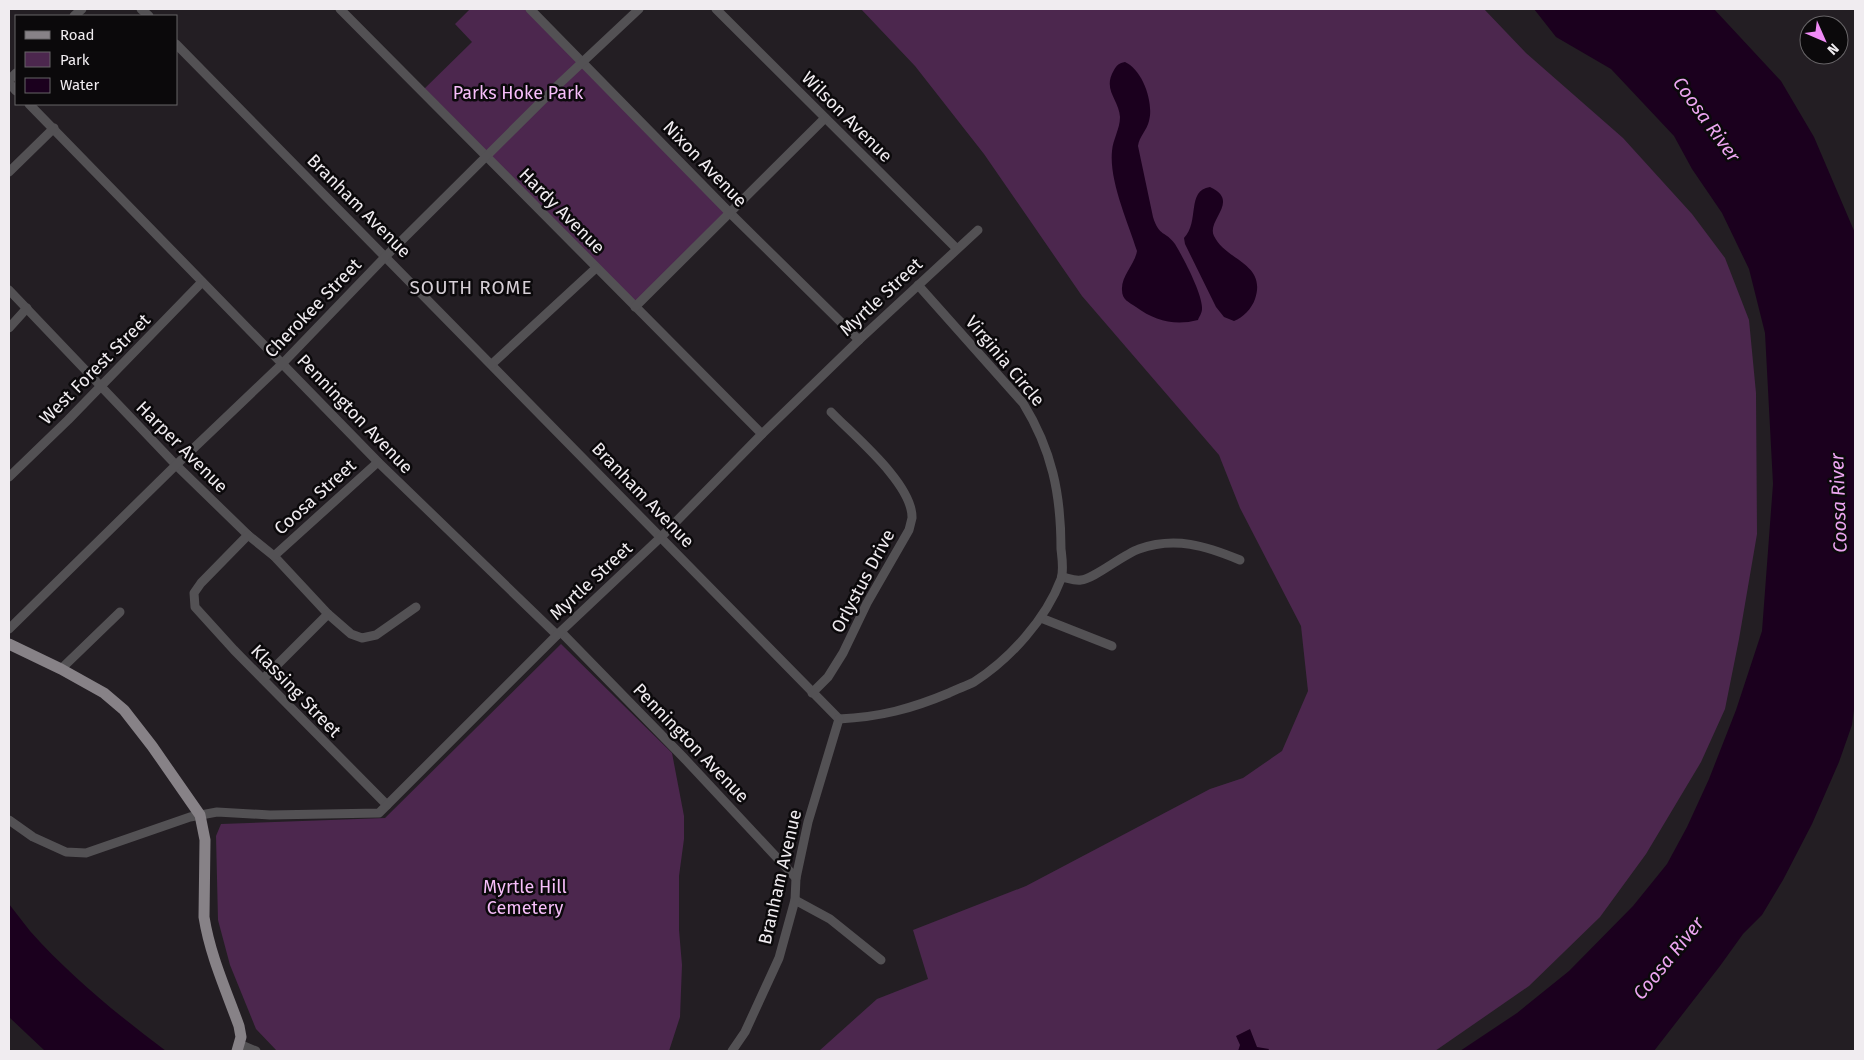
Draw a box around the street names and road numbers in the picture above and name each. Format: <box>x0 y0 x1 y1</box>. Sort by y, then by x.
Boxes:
street label: Wilson Avenue <box>797 67 897 167</box>
street label: Nixon Avenue <box>658 116 752 212</box>
street label: Branham Avenue <box>302 149 416 263</box>
street label: Hardy Avenue <box>514 163 610 259</box>
street label: Cherokee Street <box>260 253 366 362</box>
street label: Myrtle Street <box>835 253 927 341</box>
street label: West Forest Street <box>35 309 155 429</box>
street label: Virginia Circle <box>961 311 1049 411</box>
street label: Pennington Avenue <box>292 350 418 478</box>
street label: Harper Avenue <box>131 396 233 498</box>
street label: Branham Avenue <box>587 438 699 552</box>
street label: Coosa Street <box>270 454 361 539</box>
street label: Orlystus Drive <box>827 526 899 636</box>
street label: Myrtle Street <box>545 537 637 625</box>
street label: Klassing Street <box>246 640 346 742</box>
street label: Pennington Avenue <box>628 679 754 807</box>
street label: Branham Avenue <box>754 807 806 947</box>

